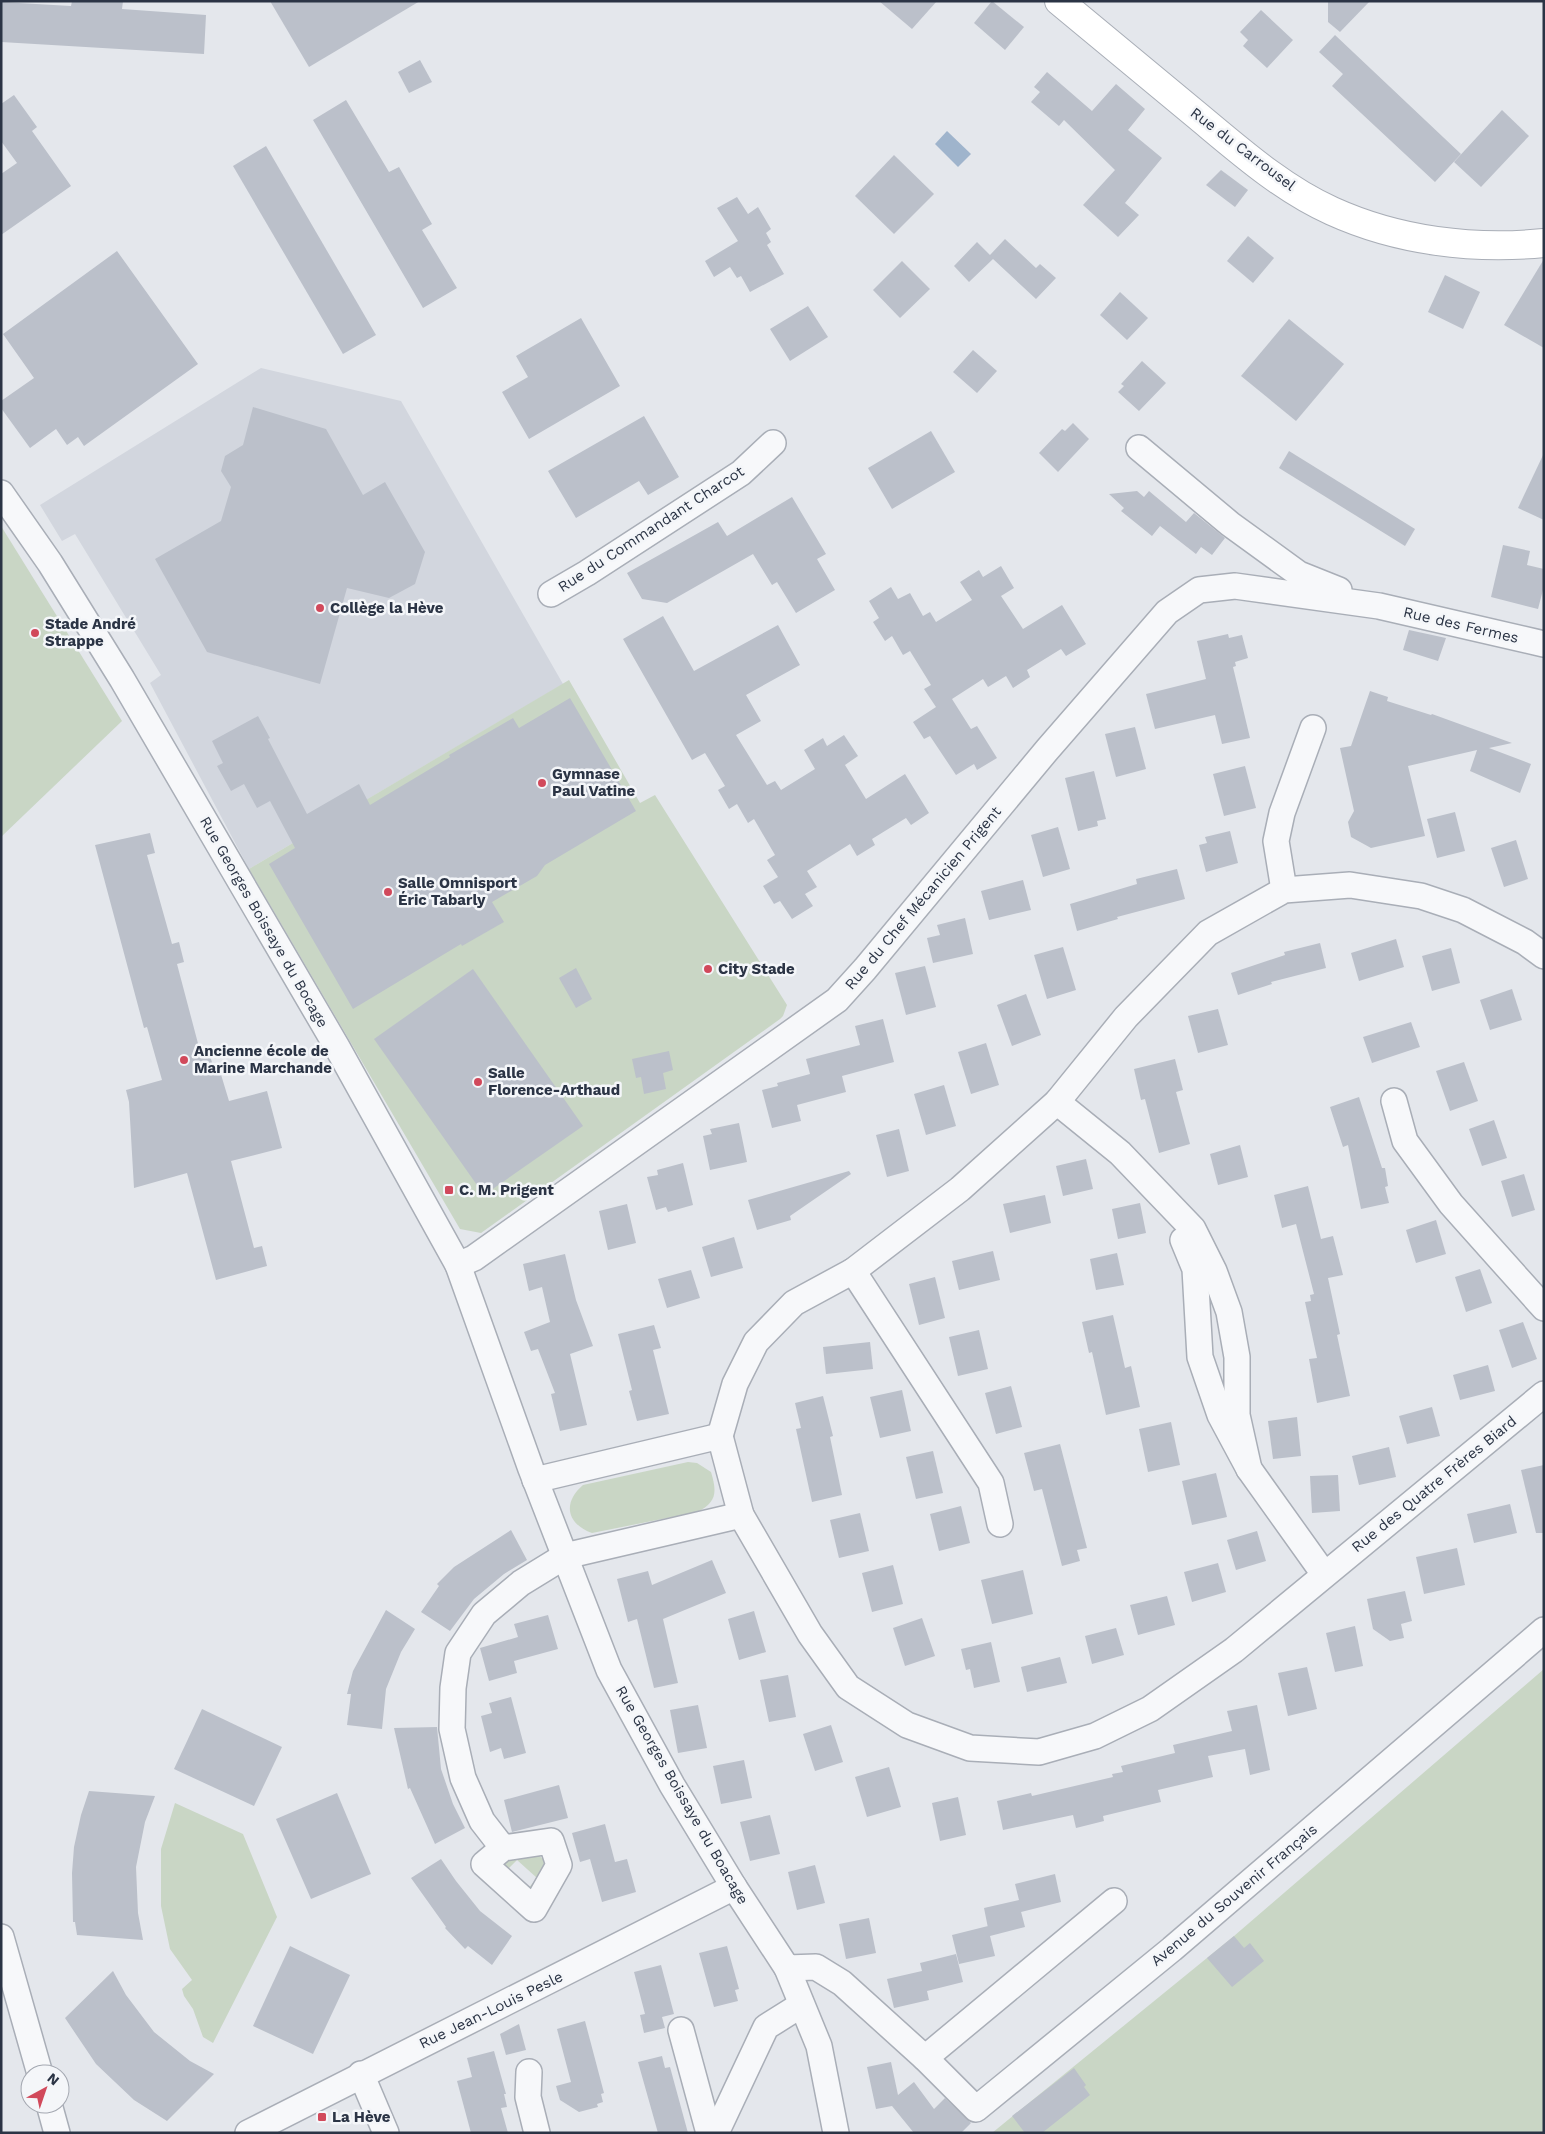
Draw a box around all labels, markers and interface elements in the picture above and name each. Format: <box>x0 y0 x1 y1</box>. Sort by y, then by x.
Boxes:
street label: Rue du Carrousel <box>1187 104 1299 195</box>
street label: Rue du Commandant Charcot <box>555 462 748 596</box>
place label: Collège la Hève <box>330 599 444 617</box>
marker: Collège la Hève <box>314 602 326 614</box>
street label: Rue des Fermes <box>1402 603 1521 647</box>
place label: Stade André Strappe <box>45 615 136 650</box>
marker: Stade André Strappe <box>29 627 41 639</box>
place label: Gymnase Paul Vatine <box>552 765 635 800</box>
marker: Gymnase Paul Vatine <box>536 777 548 789</box>
street label: Rue du Chef Mécanicien Prigent <box>841 802 1005 993</box>
street label: Rue Georges Boissaye du Bocage <box>196 813 332 1031</box>
place label: Salle Omnisport Éric Tabarly <box>398 874 518 909</box>
marker: Salle Omnisport Éric Tabarly <box>382 886 394 898</box>
place label: City Stade <box>718 960 795 978</box>
marker: City Stade <box>702 963 714 975</box>
place label: Ancienne école de Marine Marchande <box>194 1042 332 1077</box>
marker: Ancienne école de Marine Marchande <box>178 1054 190 1066</box>
place label: Salle Florence-Arthaud <box>488 1064 620 1099</box>
marker: Salle Florence-Arthaud <box>472 1076 484 1088</box>
place label: C. M. Prigent <box>459 1181 554 1199</box>
marker: C. M. Prigent <box>443 1184 455 1196</box>
street label: Rue des Quatre Frères Biard <box>1348 1412 1520 1556</box>
street label: Rue Georges Boissaye du Boacage <box>612 1682 752 1908</box>
street label: Avenue du Souvenir Français <box>1147 1820 1321 1970</box>
street label: Rue Jean-Louis Pesle <box>416 1967 566 2053</box>
north arrow <box>20 2064 70 2114</box>
text: N <box>44 2070 62 2089</box>
place label: La Hève <box>332 2108 391 2126</box>
marker: La Hève <box>316 2111 328 2123</box>

